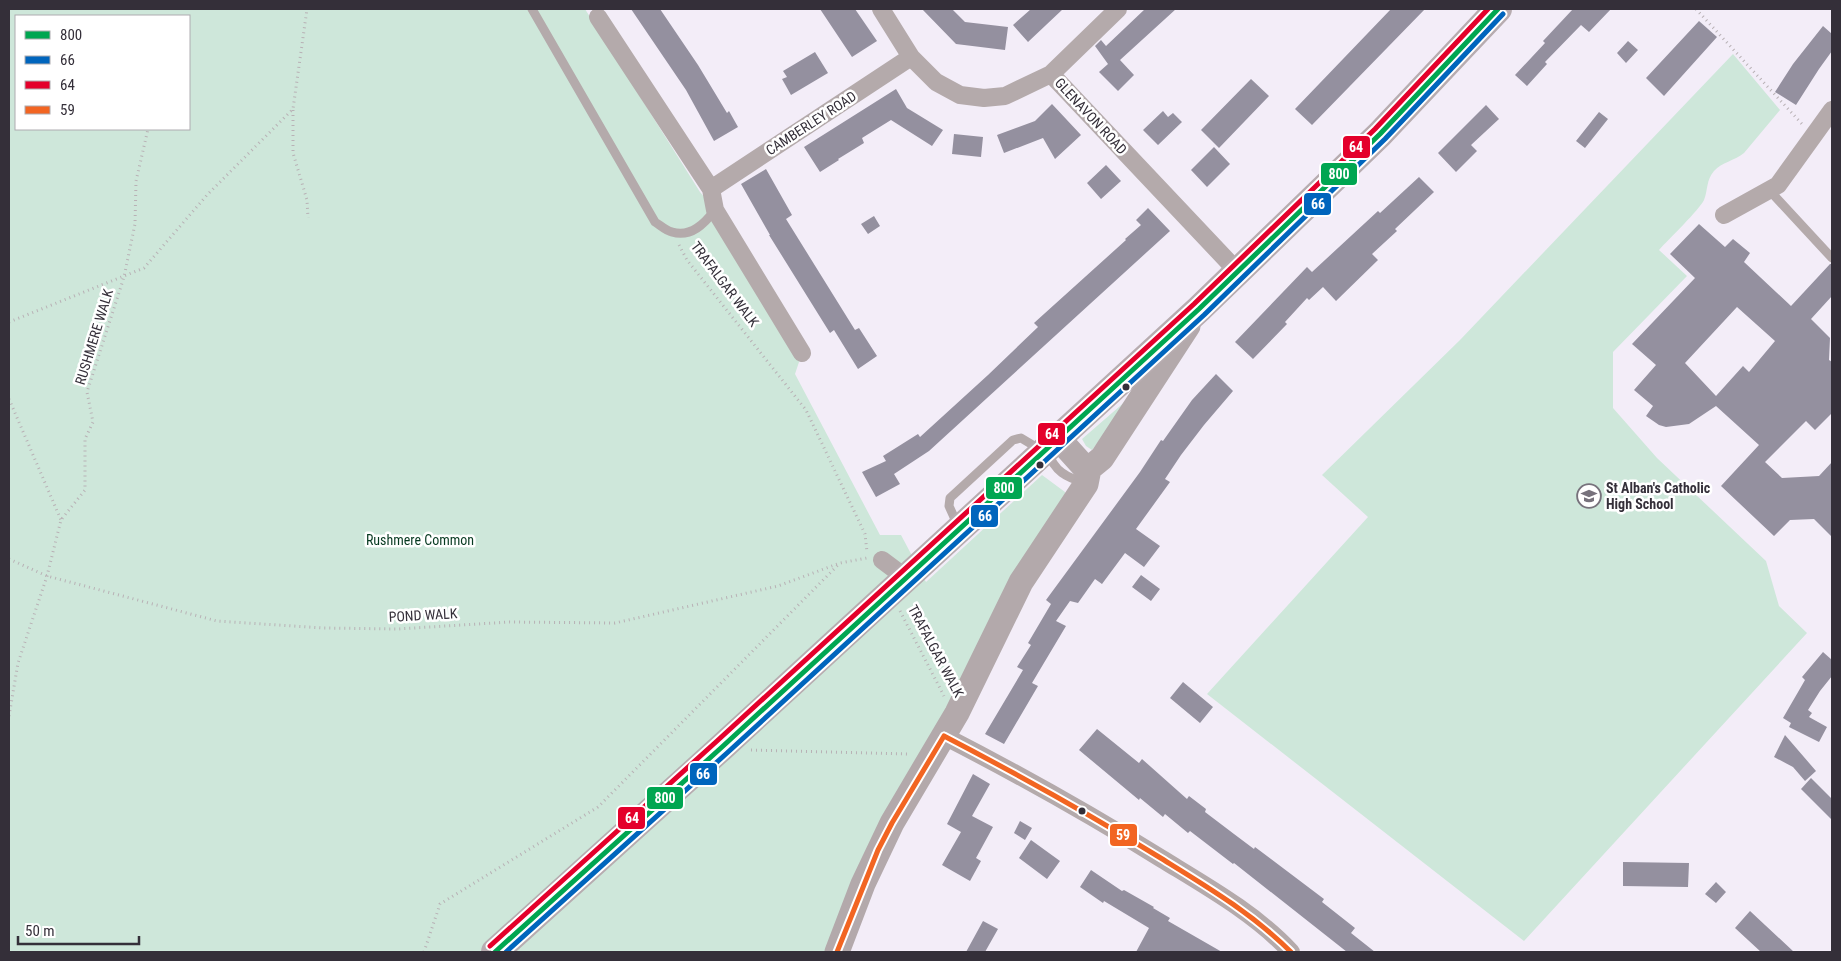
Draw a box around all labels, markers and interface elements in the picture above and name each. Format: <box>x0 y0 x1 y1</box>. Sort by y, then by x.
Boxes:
legend <box>15 15 190 130</box>
text: 800 <box>60 26 82 44</box>
text: 66 <box>60 51 75 69</box>
street label: GLENAVON ROAD <box>1052 75 1130 157</box>
text: 64 <box>60 76 75 94</box>
street label: CAMBERLEY ROAD <box>763 88 859 158</box>
text: 59 <box>60 101 75 119</box>
line badge: 64 <box>1342 135 1371 159</box>
text: 64 <box>1349 139 1363 155</box>
line badge: 800 <box>1320 162 1358 186</box>
text: 800 <box>1328 166 1350 182</box>
line badge: 66 <box>1303 192 1332 216</box>
text: 66 <box>1311 196 1325 212</box>
street label: TRAFALGAR WALK <box>688 238 762 330</box>
street label: RUSHMERE WALK <box>72 287 116 387</box>
unlabelled marker <box>1121 382 1131 392</box>
line badge: 64 <box>1037 422 1066 446</box>
text: 64 <box>1045 426 1059 442</box>
unlabelled marker <box>1035 460 1045 470</box>
line badge: 800 <box>985 476 1023 500</box>
text: 800 <box>993 480 1015 496</box>
place label: St Alban's Catholic High School <box>1606 480 1711 512</box>
school or university icon: St Alban's Catholic High School <box>1576 483 1602 509</box>
line badge: 66 <box>970 504 999 528</box>
text: 66 <box>978 508 992 524</box>
park label: Rushmere Common <box>366 532 474 548</box>
street label: TRAFALGAR WALK <box>905 602 967 700</box>
street label: POND WALK <box>388 605 458 625</box>
line badge: 66 <box>689 762 718 786</box>
text: 66 <box>696 766 710 782</box>
line badge: 800 <box>646 786 684 810</box>
text: 800 <box>654 790 676 806</box>
line badge: 64 <box>617 806 646 830</box>
unlabelled marker <box>1077 806 1087 816</box>
text: 64 <box>625 810 639 826</box>
line badge: 59 <box>1109 823 1138 847</box>
text: 59 <box>1116 827 1130 843</box>
scale bar <box>18 914 139 946</box>
text: 50 m <box>25 922 55 940</box>

